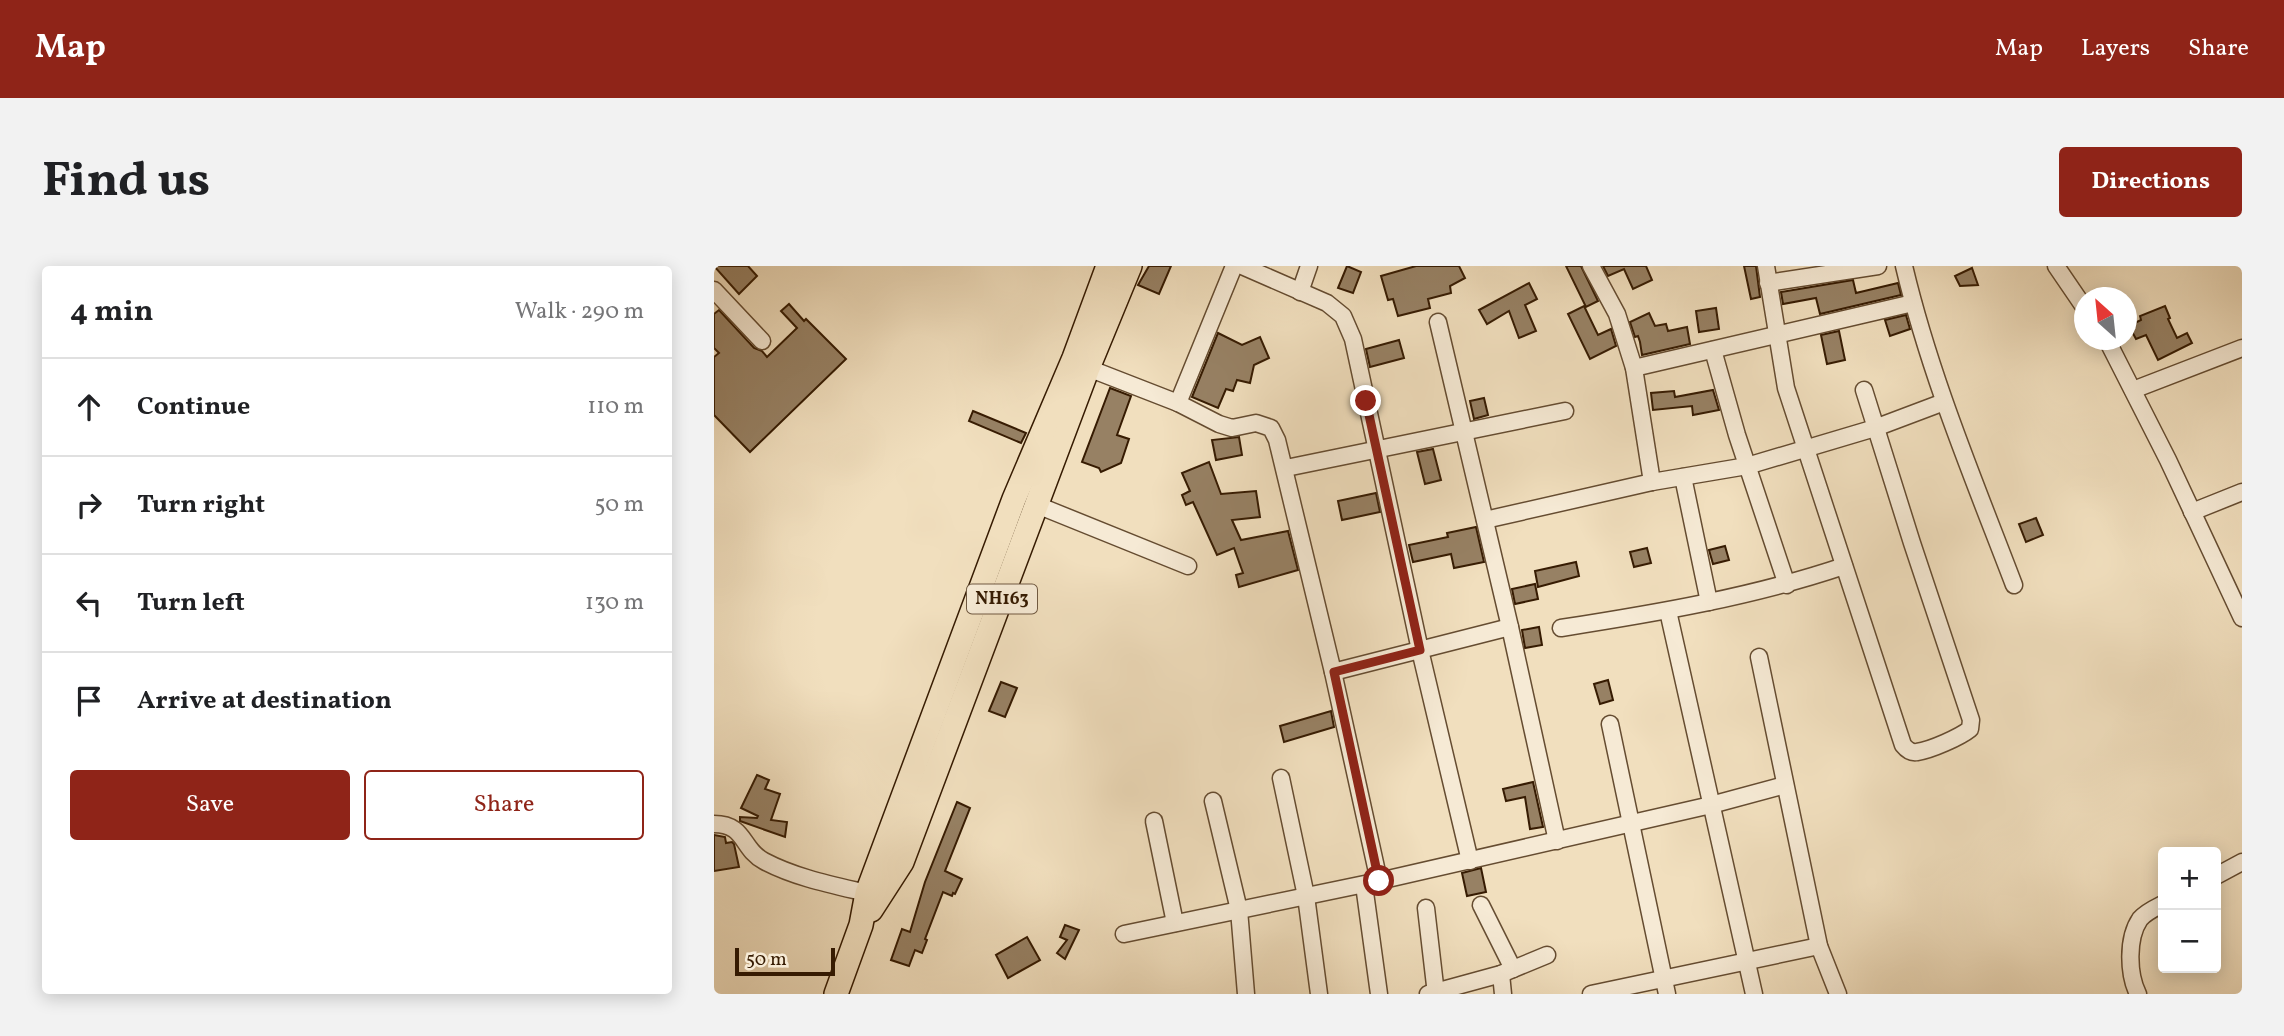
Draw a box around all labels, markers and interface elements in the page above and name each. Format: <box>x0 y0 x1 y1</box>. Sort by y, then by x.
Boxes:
text: Map <box>35 26 106 72</box>
text: Map <box>1995 32 2043 66</box>
text: Layers <box>2081 32 2150 66</box>
text: Share <box>2188 32 2249 66</box>
button: Directions <box>2059 147 2242 217</box>
text: Find us <box>42 148 210 217</box>
north arrow <box>2074 287 2137 350</box>
text: 4 min <box>70 291 154 333</box>
text: Walk · 290 m <box>515 296 644 328</box>
route end <box>1350 385 1381 416</box>
icon: ahead <box>70 388 108 426</box>
text: Continue <box>137 389 250 425</box>
text: 110 m <box>587 391 644 423</box>
icon: right <box>70 486 108 524</box>
text: Turn right <box>137 487 265 523</box>
text: 50 m <box>595 489 644 521</box>
icon: left <box>70 584 108 622</box>
road number: NH163 <box>967 584 1037 614</box>
text: Turn left <box>137 585 245 621</box>
text: 130 m <box>585 587 644 619</box>
icon: arrive <box>70 682 108 720</box>
text: Arrive at destination <box>137 683 392 719</box>
button: Save <box>70 770 350 840</box>
button: Share <box>364 770 644 840</box>
map controls <box>2158 847 2221 973</box>
button: + <box>2158 847 2221 910</box>
route start <box>1363 865 1394 896</box>
button: − <box>2158 910 2221 973</box>
scale bar <box>735 945 835 977</box>
text: 50 m <box>746 947 787 973</box>

